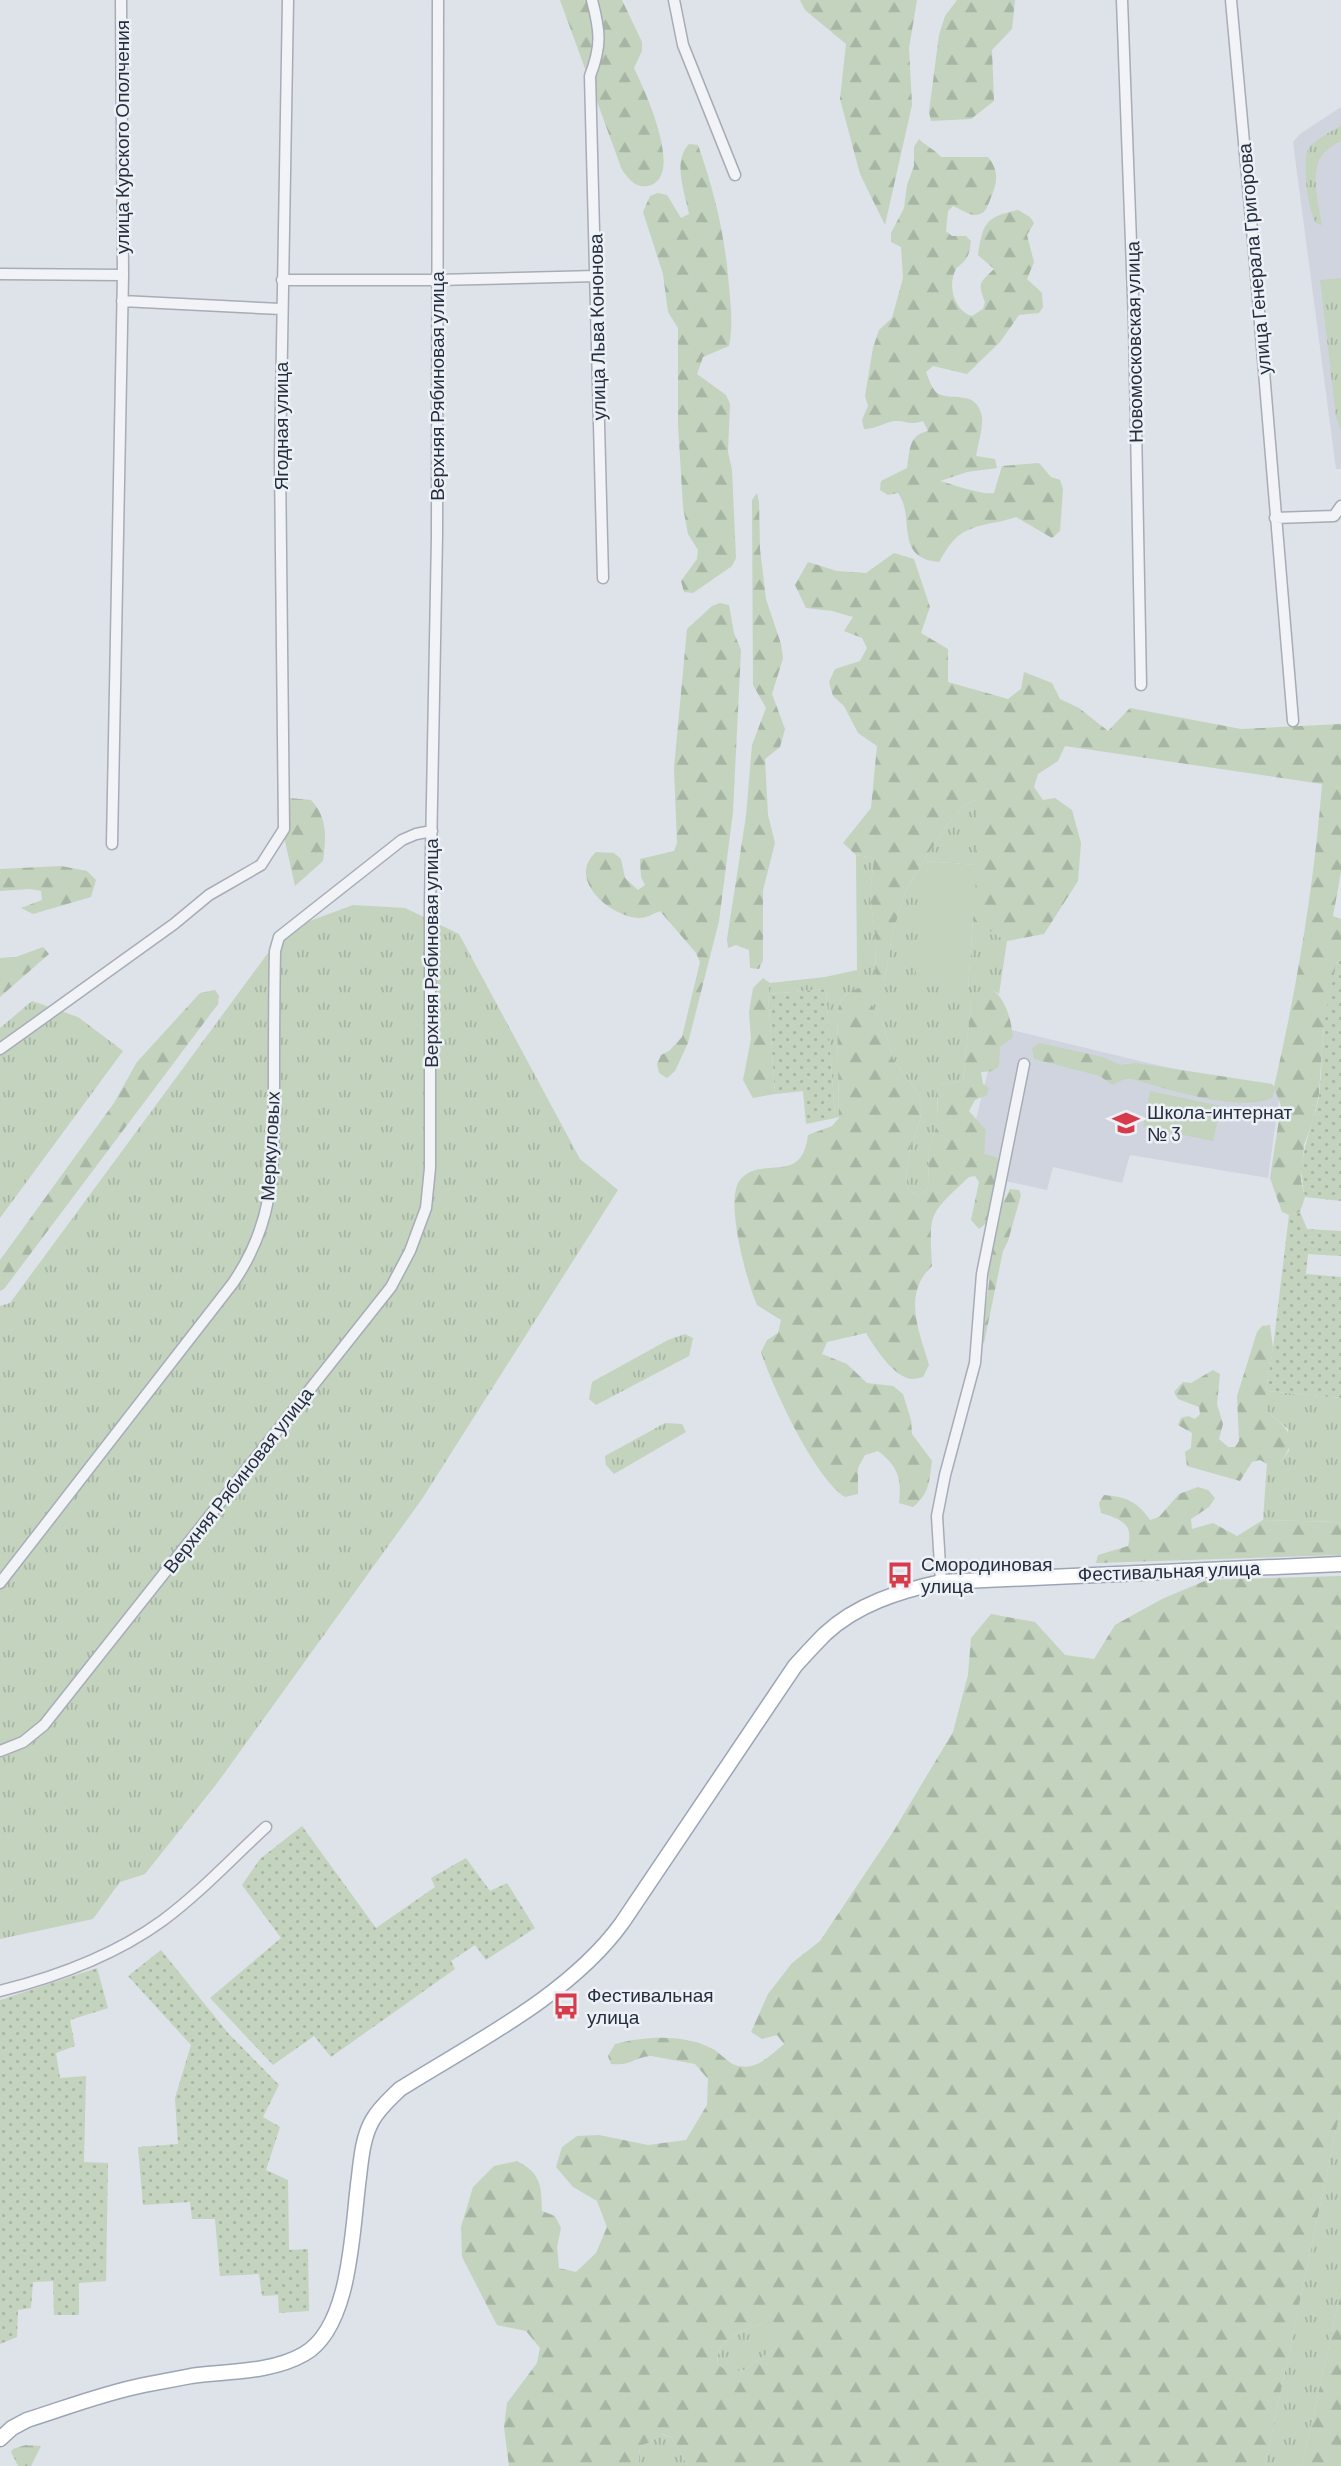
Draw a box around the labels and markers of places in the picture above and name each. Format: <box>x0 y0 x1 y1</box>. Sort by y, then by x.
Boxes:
place label: Школа-интернат № 3 <box>1147 1100 1293 1145</box>
school or university icon: Школа-интернат № 3 <box>1111 1108 1141 1138</box>
place label: Смородиновая улица <box>921 1552 1053 1597</box>
bus stop icon: Смородиновая улица <box>885 1560 915 1590</box>
place label: Фестивальная улица <box>587 1983 714 2028</box>
bus stop icon: Фестивальная улица <box>551 1991 581 2021</box>

